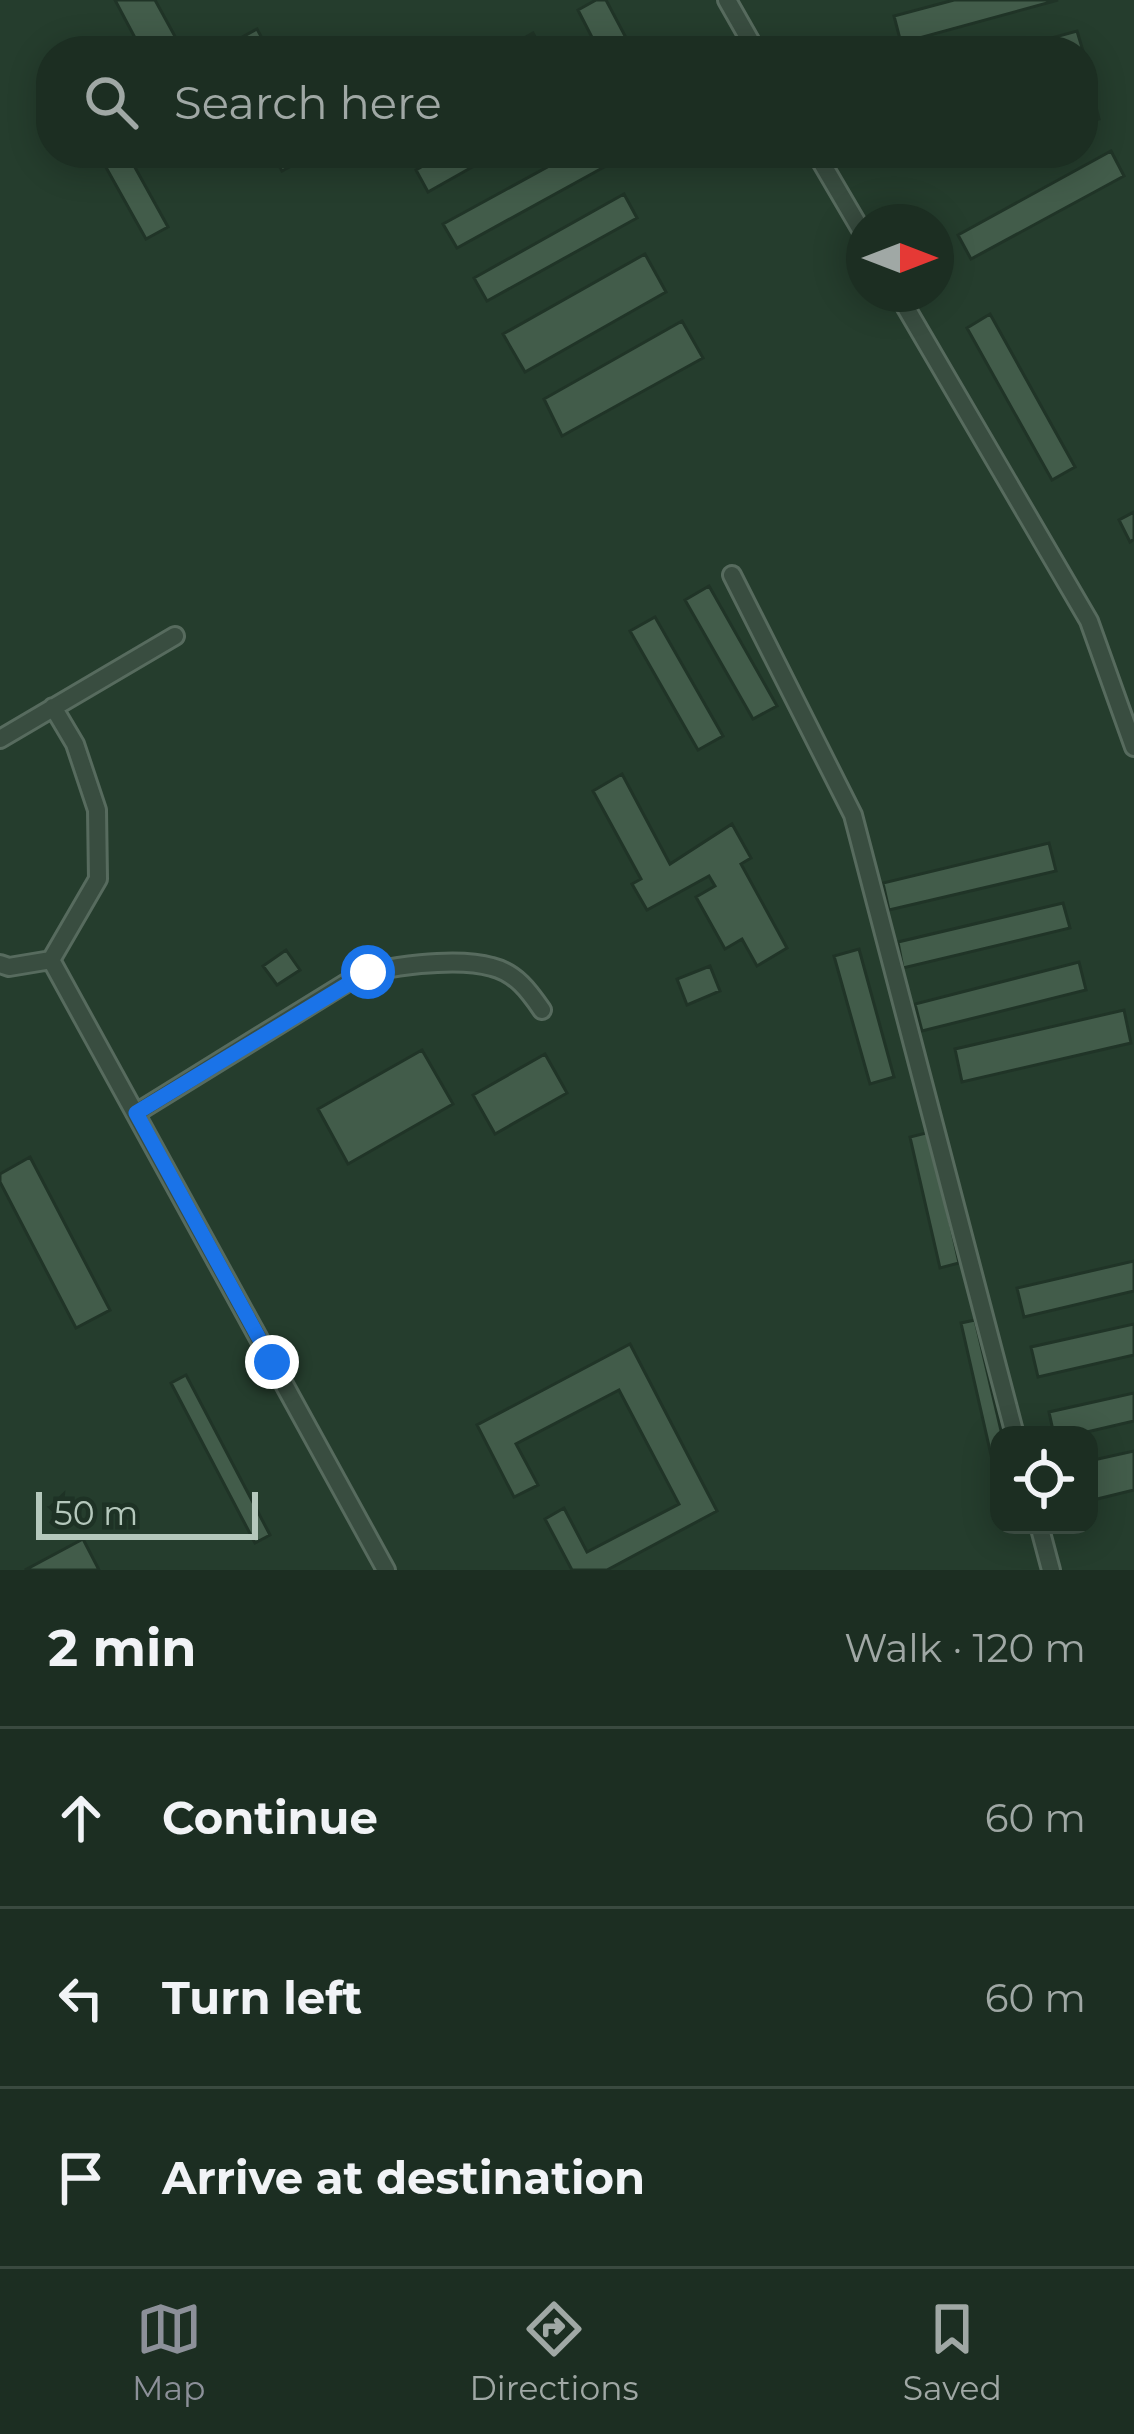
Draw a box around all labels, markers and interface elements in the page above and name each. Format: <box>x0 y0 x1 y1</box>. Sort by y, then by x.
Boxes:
search box <box>36 36 1098 168</box>
icon: search <box>78 69 144 135</box>
text: Search here <box>174 75 442 130</box>
north arrow <box>846 204 954 312</box>
route start <box>341 945 395 999</box>
route end <box>245 1335 299 1389</box>
map controls <box>990 1426 1098 1534</box>
button: locate <box>990 1426 1098 1534</box>
scale bar <box>36 1486 258 1539</box>
text: 50 m <box>54 1493 138 1533</box>
text: 2 min <box>48 1617 197 1679</box>
text: Walk · 120 m <box>844 1624 1086 1672</box>
icon: ahead <box>48 1785 114 1851</box>
text: Continue <box>162 1790 378 1845</box>
text: 60 m <box>985 1794 1086 1842</box>
icon: left <box>48 1965 114 2031</box>
text: Turn left <box>162 1970 362 2025</box>
text: 60 m <box>985 1974 1086 2022</box>
icon: arrive <box>48 2145 114 2211</box>
text: Arrive at destination <box>162 2150 645 2205</box>
tab: Map <box>132 2296 205 2408</box>
tab: Directions <box>470 2296 639 2408</box>
tab: Saved <box>903 2296 1002 2408</box>

